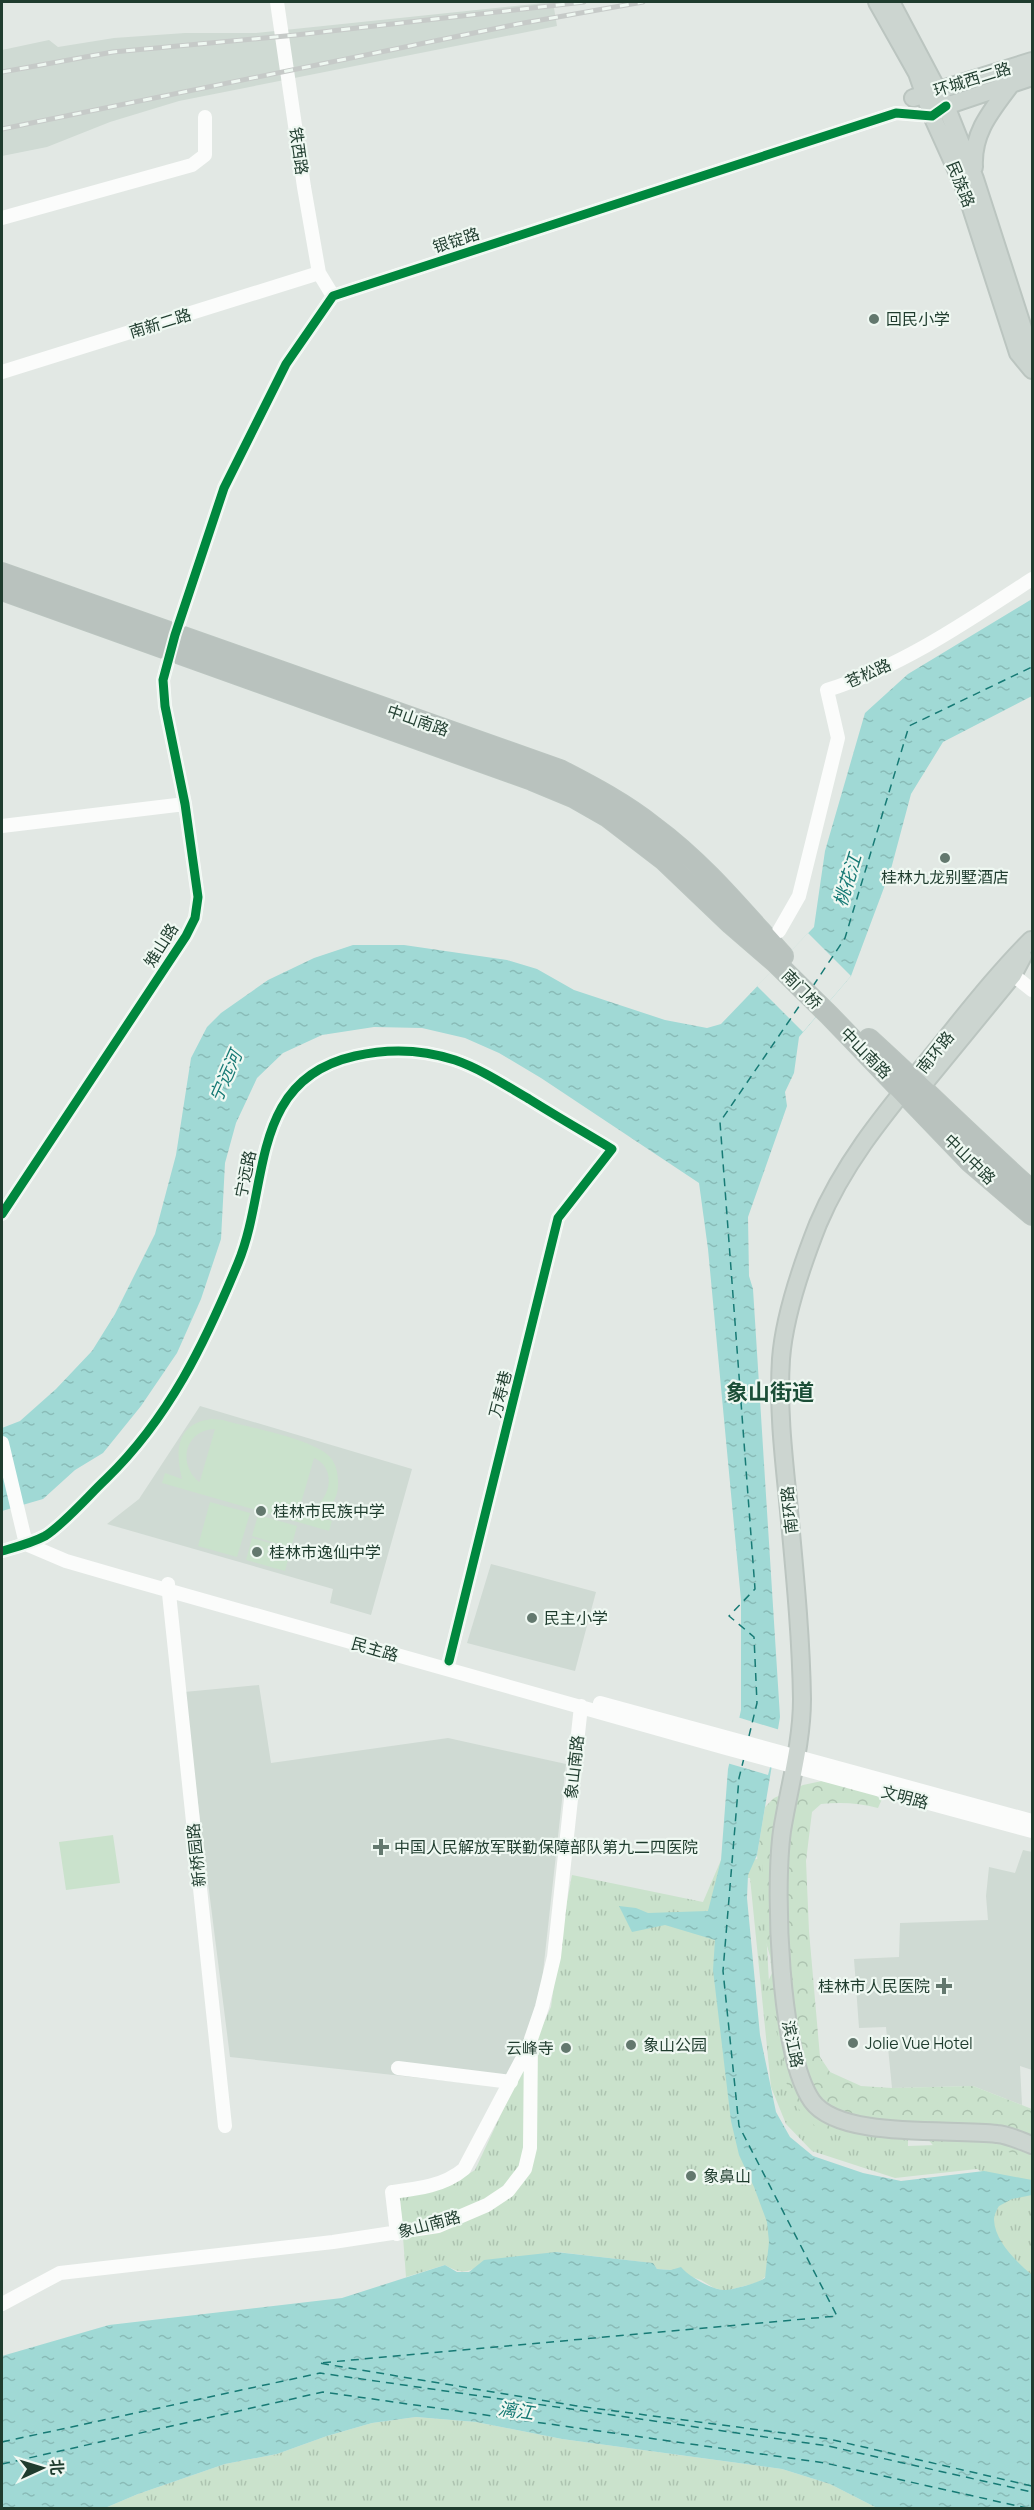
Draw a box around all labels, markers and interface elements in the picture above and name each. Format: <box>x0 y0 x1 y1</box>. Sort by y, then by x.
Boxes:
street label: 环城西二路 <box>931 57 1013 101</box>
street label: 铁西路 <box>285 126 313 176</box>
street label: 民族路 <box>942 158 980 210</box>
street label: 银锭路 <box>430 222 482 258</box>
street label: 南新二路 <box>126 303 194 343</box>
place label: 回民小学 <box>886 308 950 330</box>
marker: 回民小学 <box>867 312 881 326</box>
street label: 苍松路 <box>842 653 894 693</box>
street label: 中山南路 <box>384 699 452 741</box>
water label: 桃花江 <box>828 849 867 909</box>
marker: 桂林九龙别墅酒店 <box>938 851 952 865</box>
place label: 桂林九龙别墅酒店 <box>881 866 1009 888</box>
street label: 雉山路 <box>139 919 183 971</box>
street label: 南门桥 <box>777 964 827 1014</box>
street label: 中山南路 <box>836 1023 896 1083</box>
street label: 南环路 <box>911 1026 959 1078</box>
water label: 宁远河 <box>203 1044 248 1106</box>
street label: 中山中路 <box>939 1129 1001 1189</box>
street label: 宁远路 <box>229 1148 261 1200</box>
street label: 万寿巷 <box>484 1368 516 1420</box>
district label: 象山街道 <box>726 1377 814 1407</box>
street label: 南环路 <box>776 1485 802 1535</box>
place label: 桂林市民族中学 <box>273 1500 385 1522</box>
marker: 桂林市民族中学 <box>254 1504 268 1518</box>
place label: 桂林市逸仙中学 <box>269 1541 381 1563</box>
marker: 桂林市逸仙中学 <box>250 1545 264 1559</box>
place label: 民主小学 <box>544 1607 608 1629</box>
marker: 民主小学 <box>525 1611 539 1625</box>
street label: 民主路 <box>349 1632 401 1666</box>
street label: 象山南路 <box>560 1734 588 1800</box>
street label: 文明路 <box>879 1780 931 1814</box>
street label: 新桥园路 <box>182 1822 210 1888</box>
place label: 中国人民解放军联勤保障部队第九二四医院 <box>394 1836 698 1858</box>
marker: 中国人民解放军联勤保障部队第九二四医院 <box>372 1838 390 1856</box>
place label: 桂林市人民医院 <box>818 1975 930 1997</box>
marker: 桂林市人民医院 <box>935 1977 953 1995</box>
street label: 滨江路 <box>777 2018 809 2070</box>
place label: Jolie Vue Hotel <box>865 2032 973 2054</box>
place label: 象山公园 <box>643 2034 707 2056</box>
marker: Jolie Vue Hotel <box>846 2036 860 2050</box>
place label: 云峰寺 <box>506 2037 554 2059</box>
marker: 象山公园 <box>624 2038 638 2052</box>
marker: 云峰寺 <box>559 2041 573 2055</box>
place label: 象鼻山 <box>703 2165 751 2187</box>
marker: 象鼻山 <box>684 2169 698 2183</box>
street label: 象山南路 <box>395 2205 463 2243</box>
water label: 漓江 <box>497 2396 537 2425</box>
north arrow <box>12 2438 72 2498</box>
text: 北 <box>45 2458 68 2476</box>

